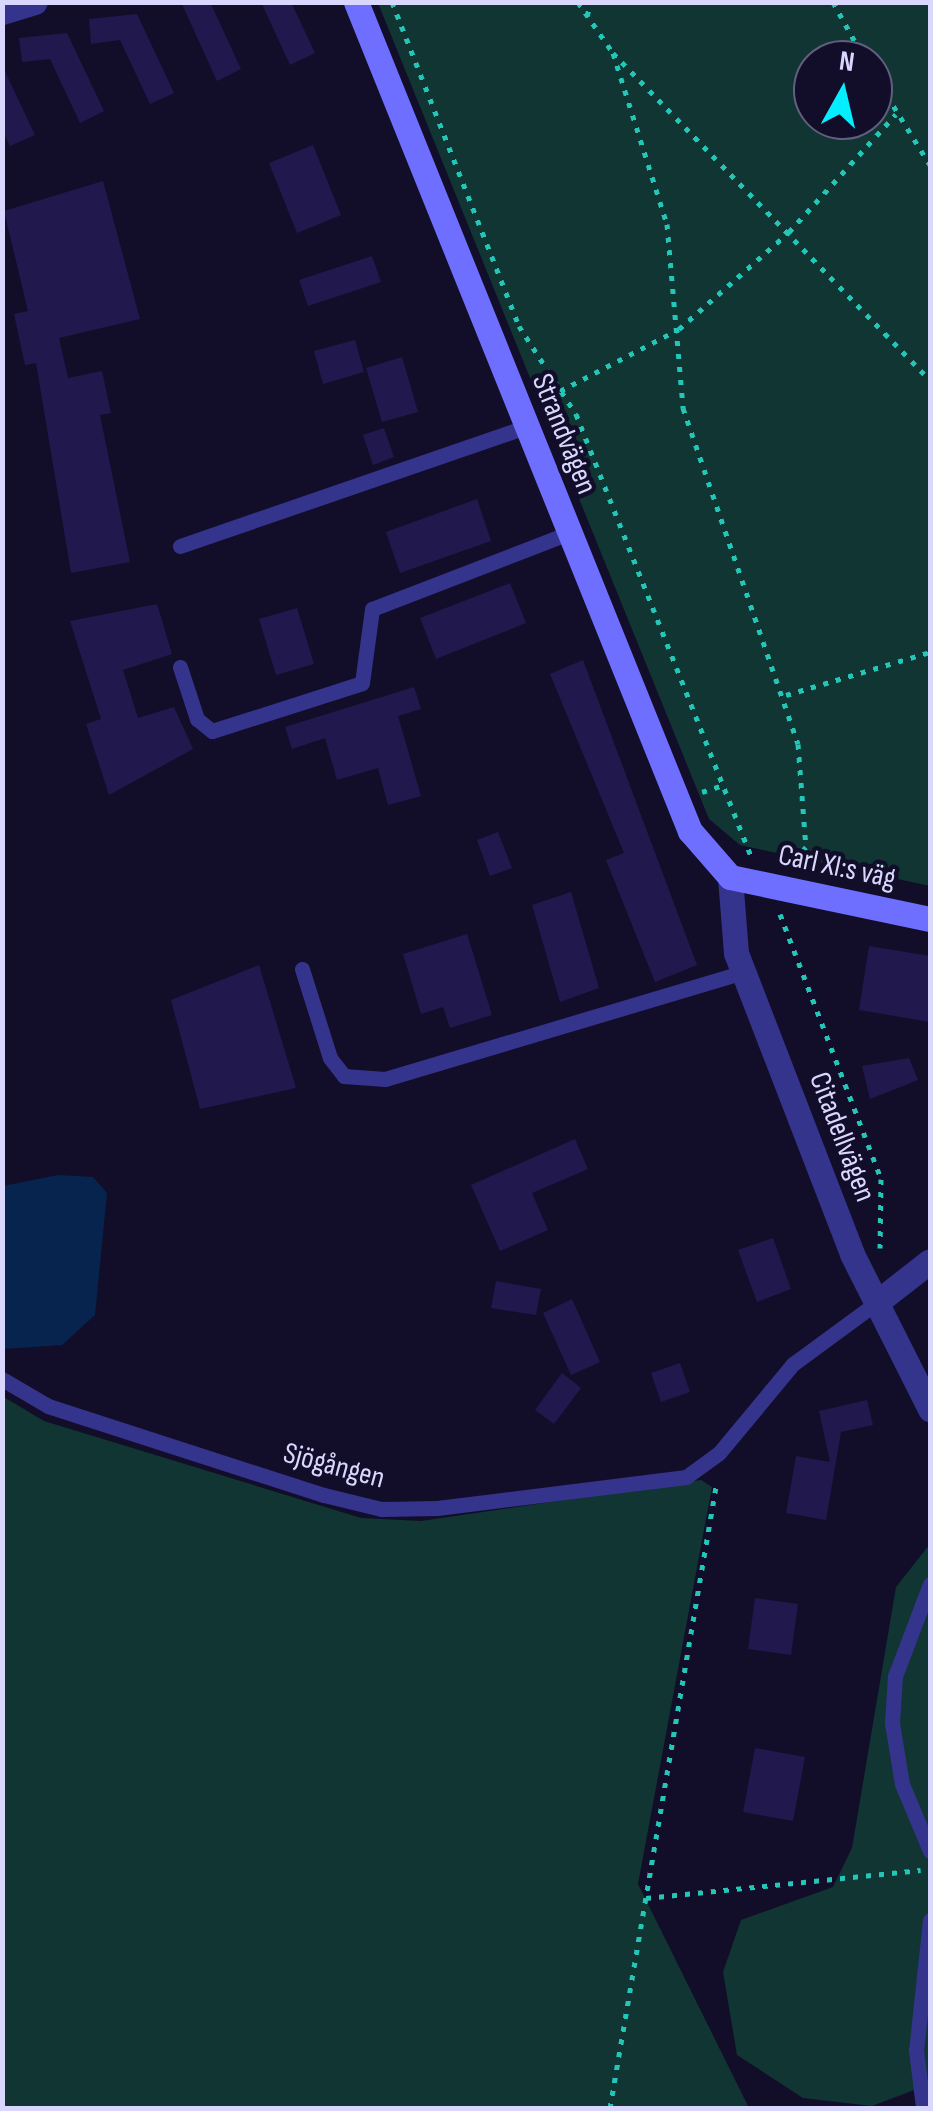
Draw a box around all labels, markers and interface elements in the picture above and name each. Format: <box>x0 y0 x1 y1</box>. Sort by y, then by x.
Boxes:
north arrow <box>793 40 893 140</box>
text: N <box>837 44 857 79</box>
street label: Strandvägen <box>524 369 604 499</box>
street label: Carl XI:s väg <box>775 837 899 897</box>
street label: Citadellvägen <box>801 1067 883 1207</box>
street label: Sjögången <box>279 1435 389 1497</box>

